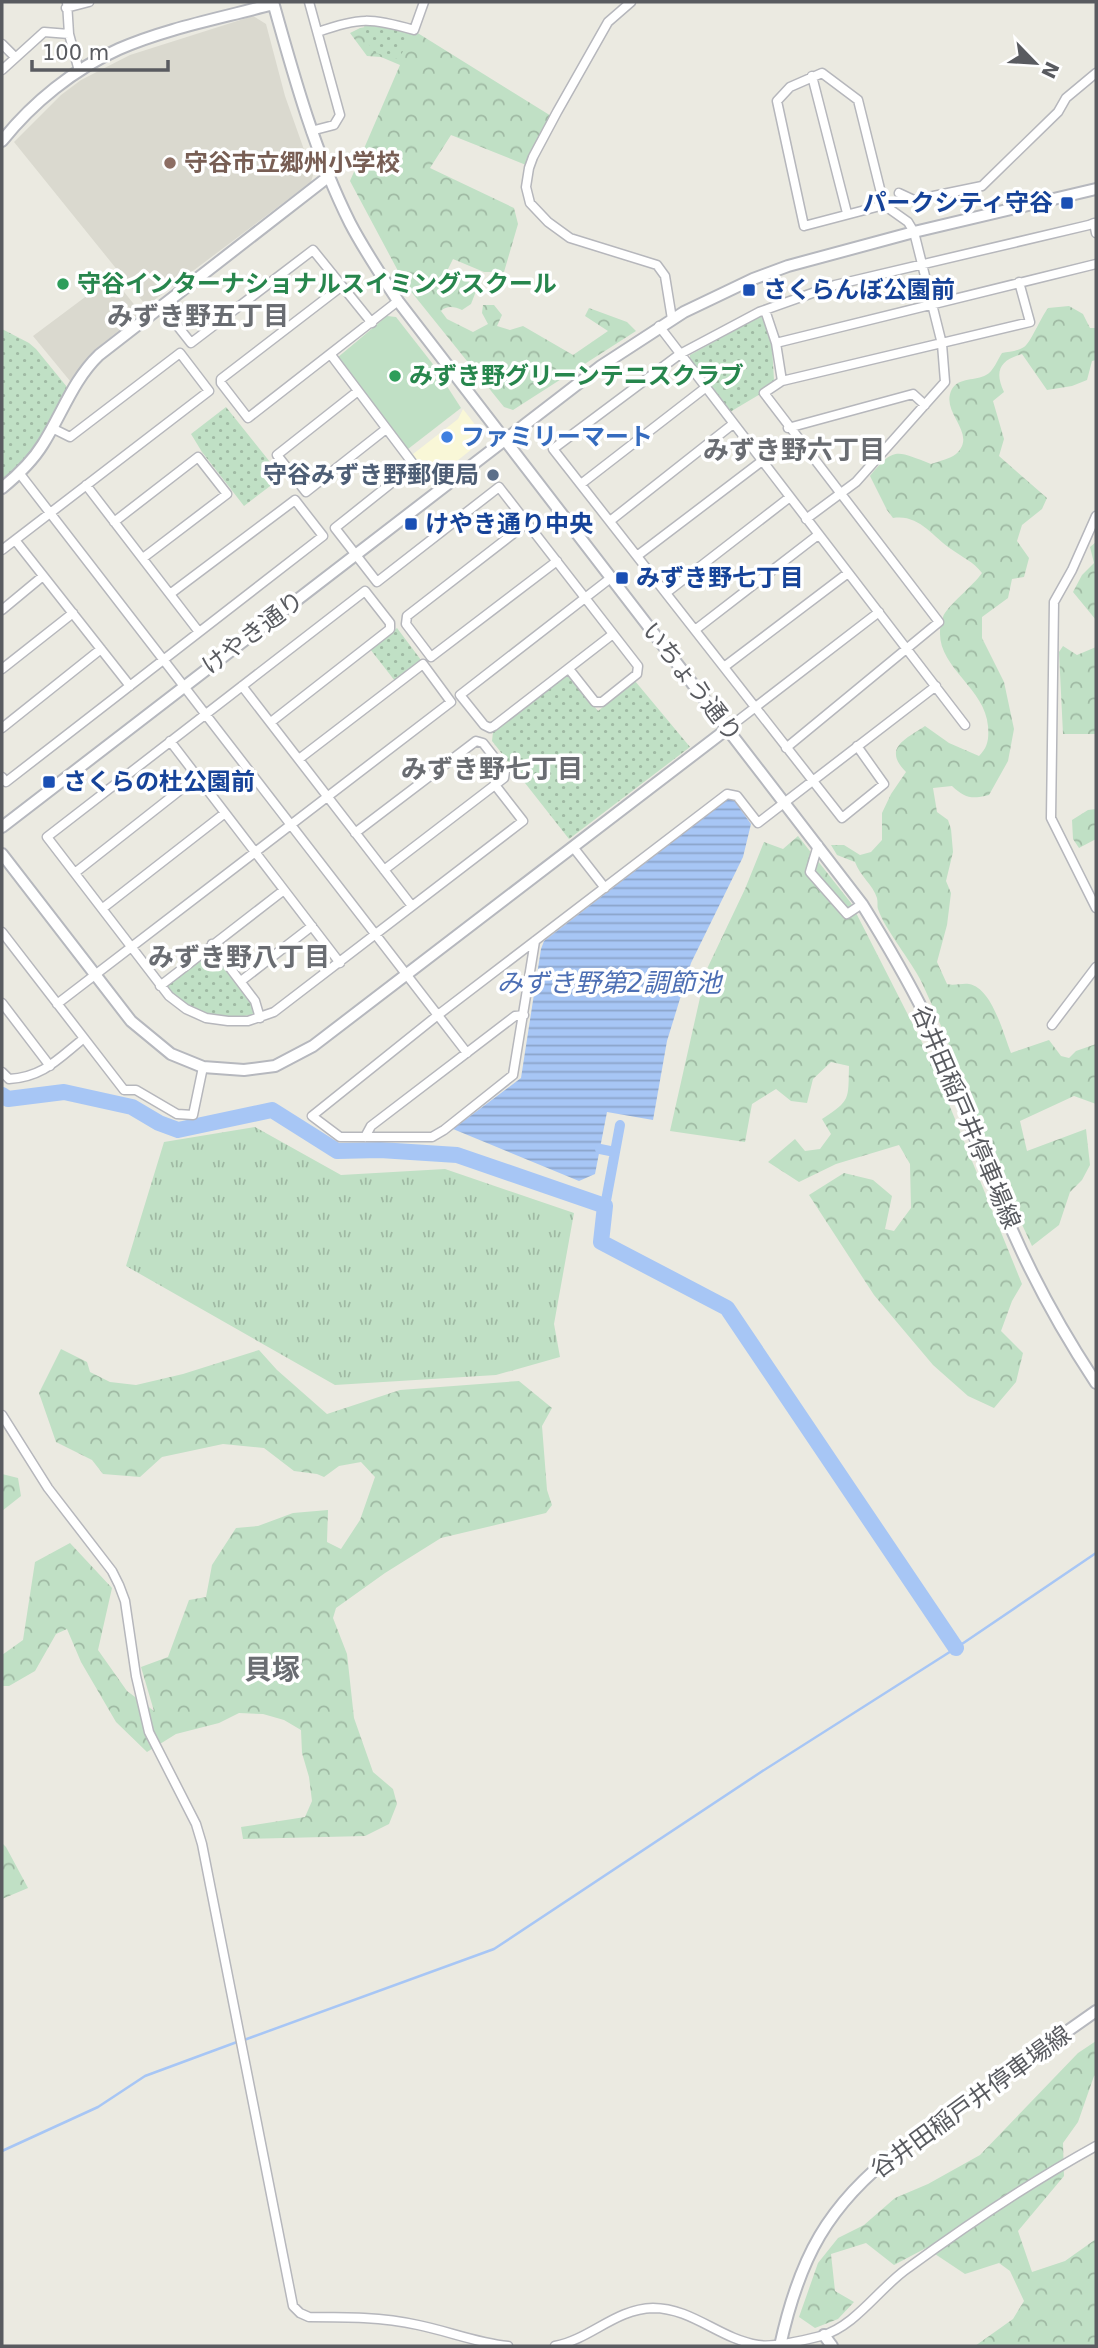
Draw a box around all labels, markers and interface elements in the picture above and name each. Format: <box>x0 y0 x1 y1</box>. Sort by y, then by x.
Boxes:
scale bar <box>32 28 168 72</box>
north arrow <box>1000 28 1070 98</box>
text: 100 m <box>42 41 109 65</box>
text: N <box>1037 58 1064 82</box>
place label: 守谷市立郷州小学校 <box>184 149 400 177</box>
marker: 守谷市立郷州小学校 <box>162 155 178 171</box>
place label: パークシティ守谷 <box>862 189 1053 217</box>
marker: パークシティ守谷 <box>1059 195 1075 211</box>
place label: 守谷インターナショナルスイミングスクール <box>77 270 557 298</box>
marker: 守谷インターナショナルスイミングスクール <box>55 276 71 292</box>
place label: さくらんぼ公園前 <box>763 276 955 304</box>
marker: さくらんぼ公園前 <box>741 282 757 298</box>
district label: みずき野五丁目 <box>107 301 289 331</box>
place label: みずき野グリーンテニスクラブ <box>409 362 744 390</box>
marker: みずき野グリーンテニスクラブ <box>387 368 403 384</box>
place label: ファミリーマート <box>461 423 653 451</box>
marker: ファミリーマート <box>439 429 455 445</box>
district label: みずき野六丁目 <box>703 435 885 465</box>
place label: 守谷みずき野郵便局 <box>263 461 479 489</box>
marker: 守谷みずき野郵便局 <box>485 467 501 483</box>
place label: けやき通り中央 <box>425 510 593 538</box>
marker: けやき通り中央 <box>403 516 419 532</box>
place label: みずき野七丁目 <box>636 564 804 592</box>
marker: みずき野七丁目 <box>614 570 630 586</box>
street label: けやき通り <box>197 586 309 680</box>
street label: いちょう通り <box>637 617 747 747</box>
district label: みずき野七丁目 <box>401 754 583 784</box>
place label: さくらの杜公園前 <box>63 768 255 796</box>
marker: さくらの杜公園前 <box>41 774 57 790</box>
district label: みずき野八丁目 <box>148 942 330 972</box>
water label: みずき野第2調節池 <box>497 968 724 998</box>
street label: 谷井田稲戸井停車場線 <box>906 1001 1026 1233</box>
district label: 貝塚 <box>244 1653 300 1686</box>
street label: 谷井田稲戸井停車場線 <box>866 2020 1076 2184</box>

